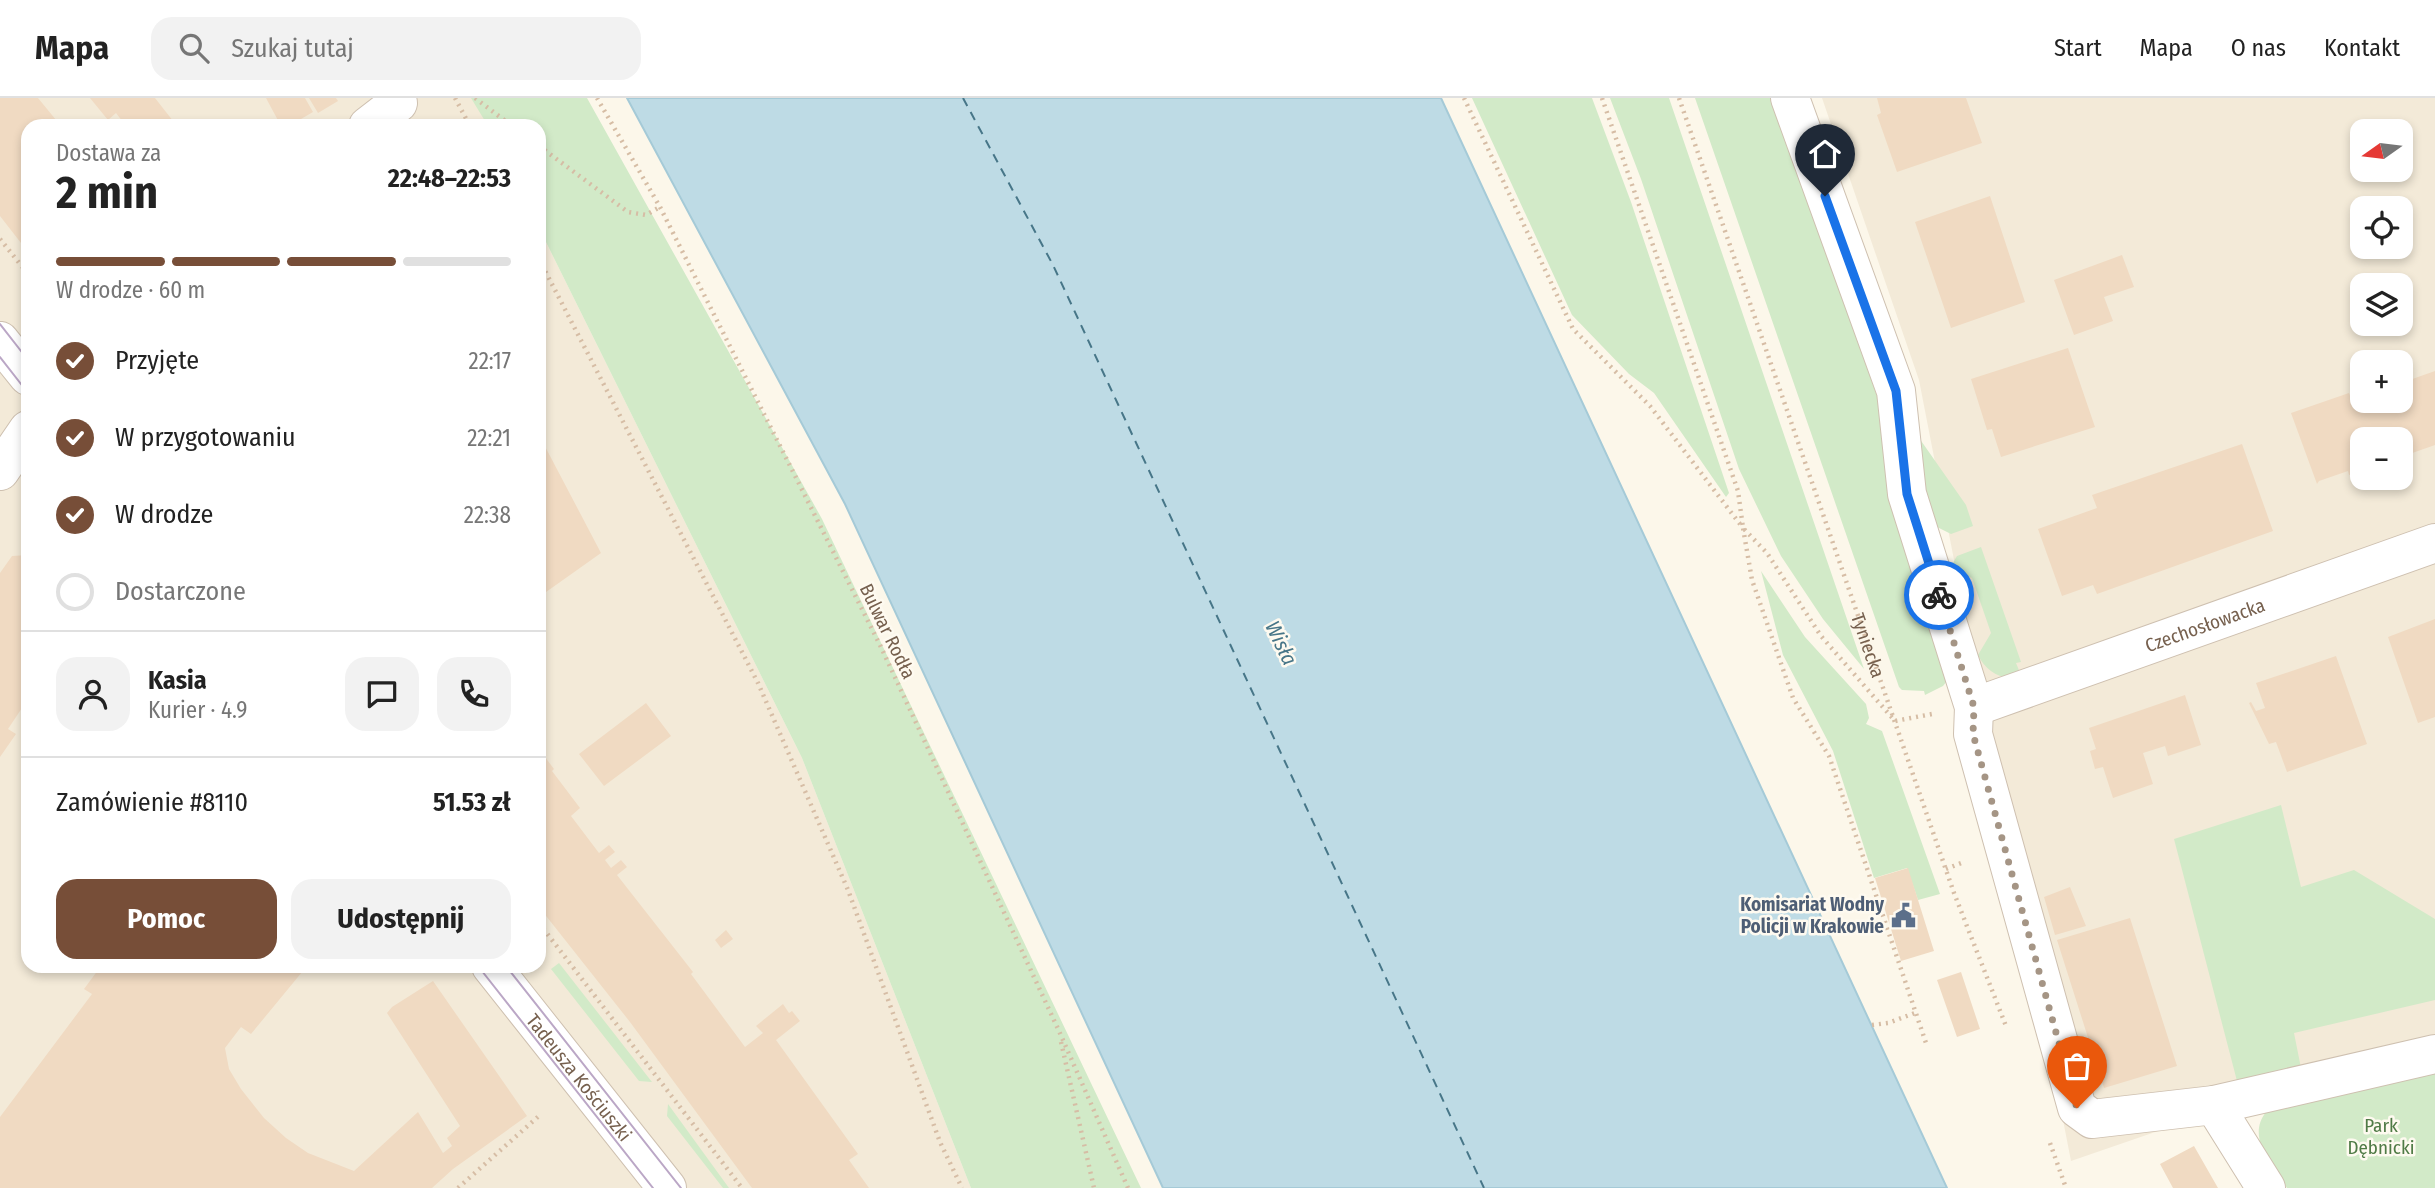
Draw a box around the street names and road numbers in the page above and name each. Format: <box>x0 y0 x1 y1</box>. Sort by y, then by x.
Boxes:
street label: Bulwar Rodła <box>855 580 920 682</box>
street label: Czechosłowacka <box>2142 594 2268 657</box>
street label: Tyniecka <box>1846 610 1890 681</box>
street label: Tadeusza Kościuszki <box>521 1009 636 1146</box>

